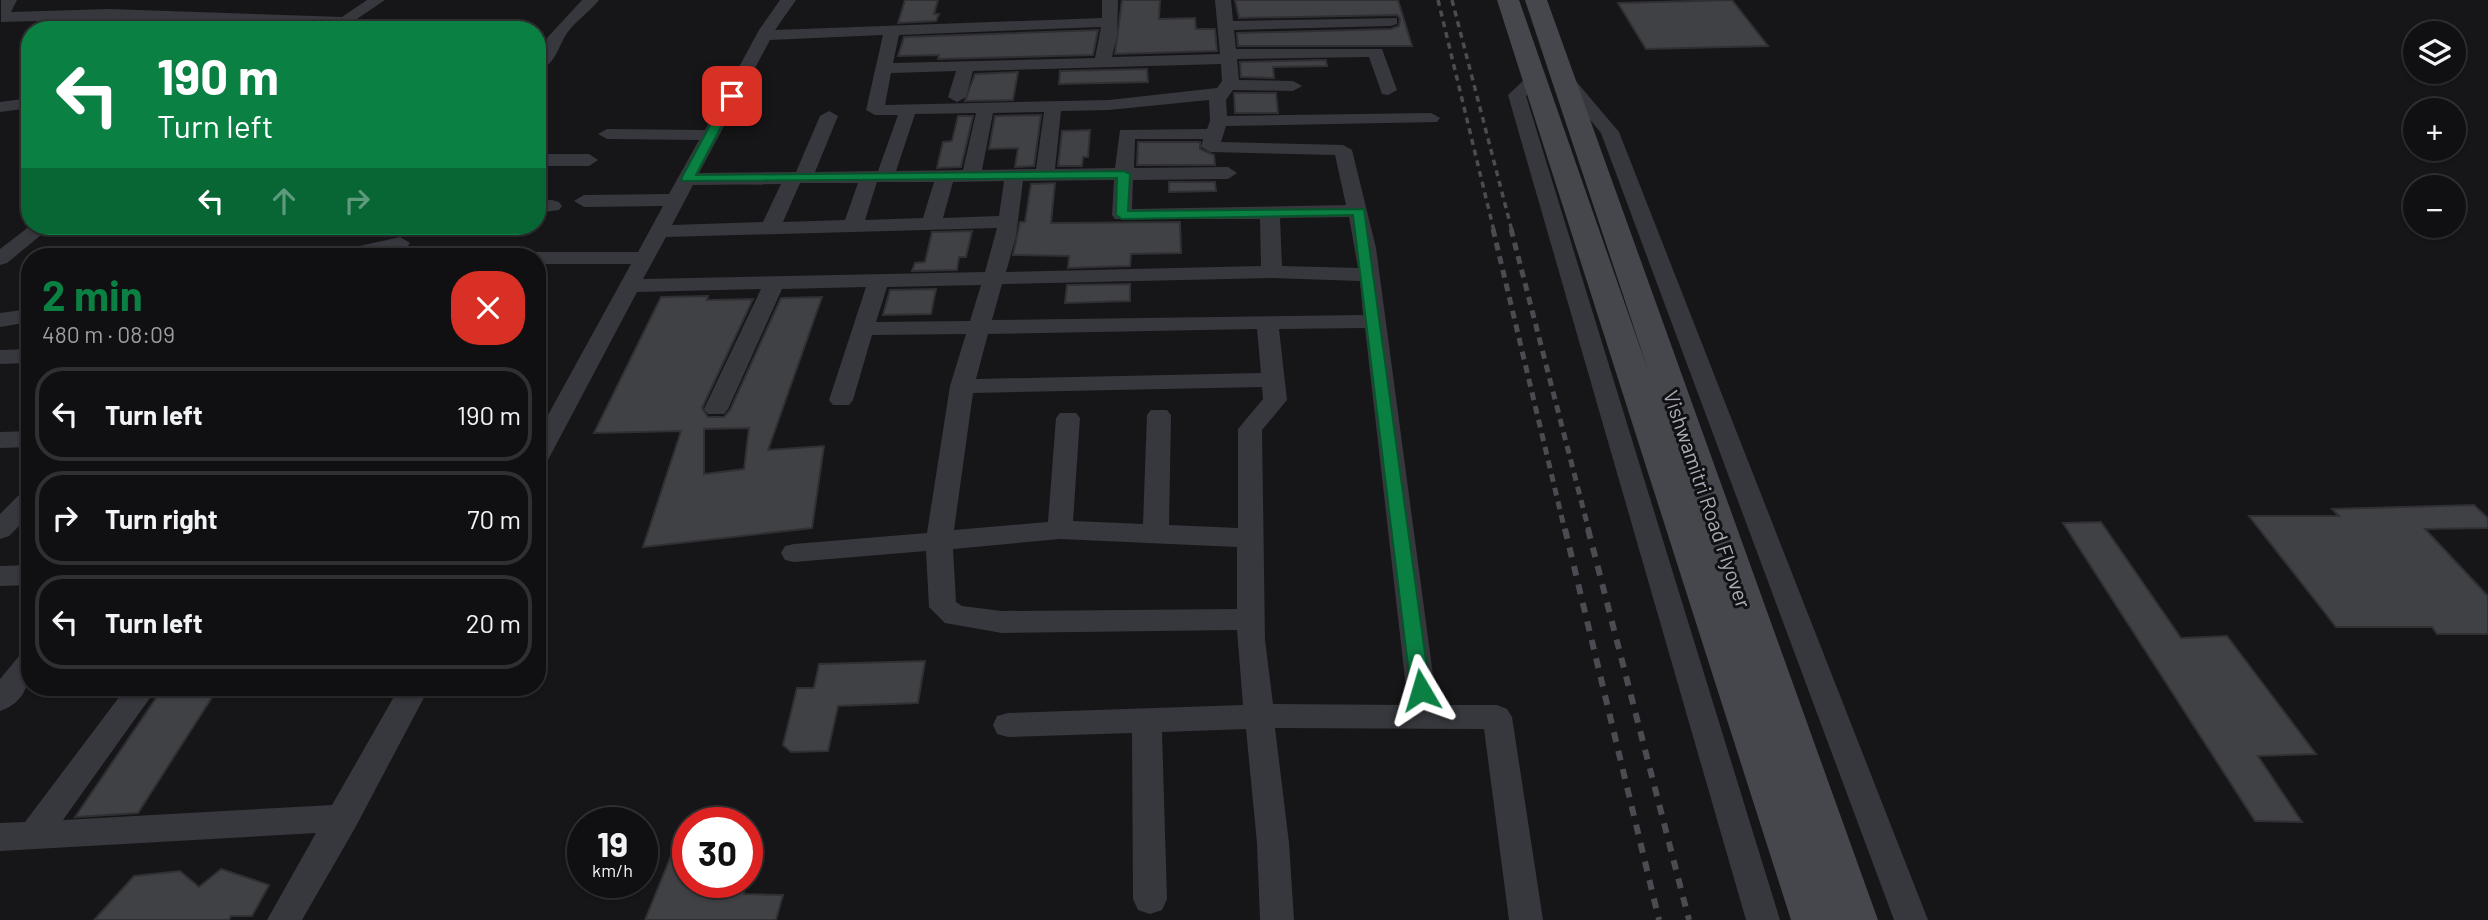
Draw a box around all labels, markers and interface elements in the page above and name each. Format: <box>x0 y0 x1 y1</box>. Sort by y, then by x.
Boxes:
map controls <box>2403 21 2466 238</box>
button: layers <box>2403 21 2466 84</box>
text: 190 m <box>157 46 279 105</box>
icon: left <box>42 49 133 140</box>
pin <box>702 66 762 126</box>
icon: arrive <box>713 77 751 115</box>
button: + <box>2403 98 2466 161</box>
text: Turn left <box>157 106 274 144</box>
button: − <box>2403 175 2466 238</box>
icon: left <box>192 182 230 220</box>
icon: ahead <box>265 182 303 220</box>
icon: right <box>338 182 376 220</box>
text: 2 min <box>42 269 143 319</box>
button: close <box>451 271 525 345</box>
text: 480 m · 08:09 <box>42 320 175 348</box>
street label: Vishwamitri Road Flyover <box>1659 387 1757 611</box>
icon: left <box>46 395 84 433</box>
text: Turn left <box>105 399 203 430</box>
text: 190 m <box>457 399 521 430</box>
icon: right <box>46 499 84 537</box>
text: Turn right <box>105 503 218 534</box>
text: 70 m <box>467 503 521 534</box>
icon: left <box>46 603 84 641</box>
text: Turn left <box>105 607 203 638</box>
text: 20 m <box>466 607 521 638</box>
position arrow <box>1384 653 1458 727</box>
speed limit sign: 30 <box>672 807 763 898</box>
text: 19 <box>597 822 628 864</box>
text: km/h <box>592 859 633 881</box>

